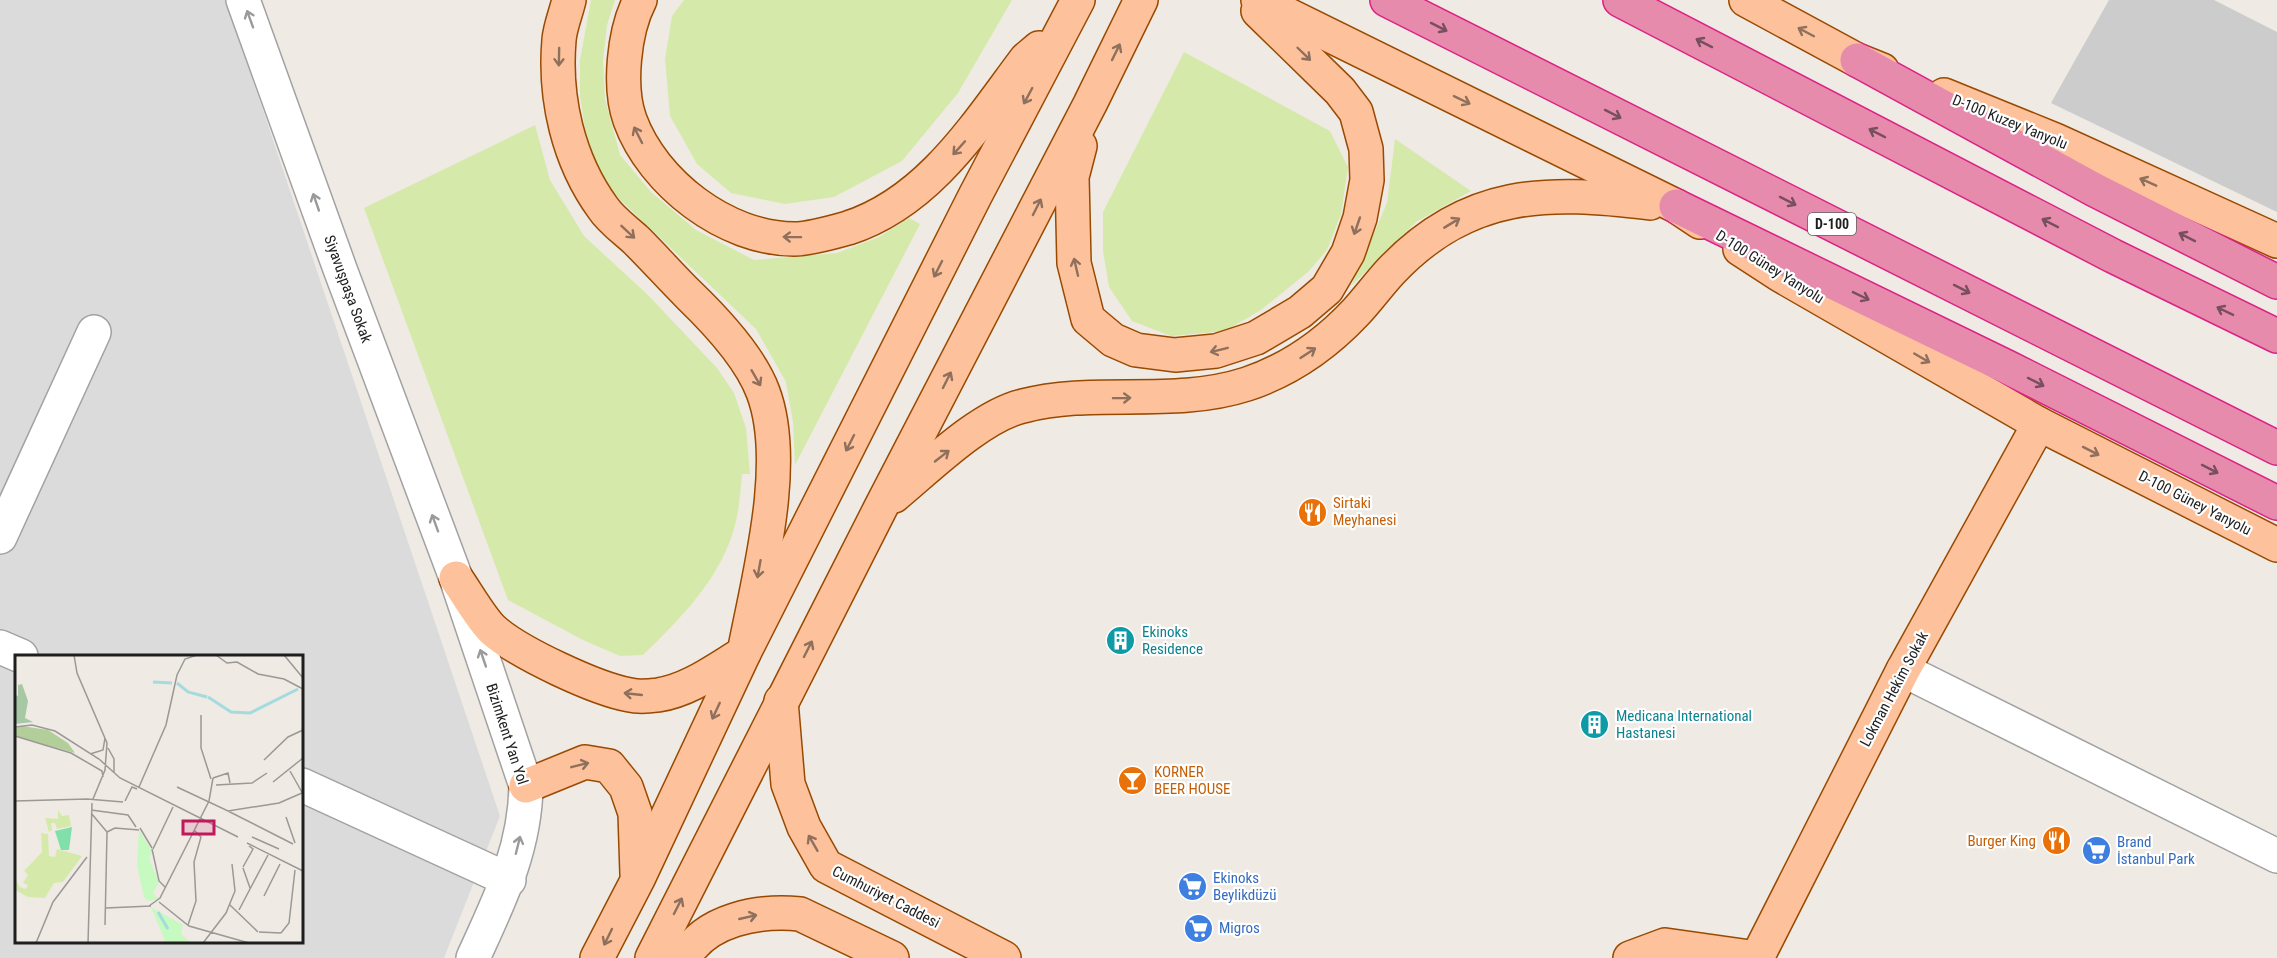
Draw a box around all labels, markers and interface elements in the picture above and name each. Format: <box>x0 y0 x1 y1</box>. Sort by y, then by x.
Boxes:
one-way arrow <box>244 10 255 28</box>
one-way arrow <box>1430 21 1447 33</box>
one-way arrow <box>1797 26 1815 37</box>
one-way arrow <box>1695 37 1713 49</box>
one-way arrow <box>1111 43 1122 61</box>
one-way arrow <box>553 47 565 67</box>
one-way arrow <box>1296 47 1311 61</box>
one-way arrow <box>1022 86 1033 104</box>
street label: D-100 Kuzey Yanyolu <box>1950 91 2070 153</box>
one-way arrow <box>1452 95 1470 106</box>
one-way arrow <box>1604 109 1622 121</box>
one-way arrow <box>631 126 643 144</box>
one-way arrow <box>1869 127 1887 138</box>
one-way arrow <box>951 141 966 156</box>
one-way arrow <box>2139 175 2157 187</box>
one-way arrow <box>310 193 321 212</box>
one-way arrow <box>1778 196 1796 208</box>
one-way arrow <box>1031 199 1043 217</box>
road number: D-100 <box>1808 213 1856 235</box>
one-way arrow <box>1350 217 1361 235</box>
one-way arrow <box>1443 217 1460 229</box>
one-way arrow <box>2042 217 2060 228</box>
one-way arrow <box>620 225 635 240</box>
street label: D-100 Güney Yanyolu <box>1713 226 1827 308</box>
one-way arrow <box>2179 231 2197 242</box>
one-way arrow <box>782 232 802 243</box>
street label: Siyavuşpaşa Sokak <box>320 233 376 345</box>
one-way arrow <box>1069 258 1081 277</box>
one-way arrow <box>932 259 943 277</box>
one-way arrow <box>1952 284 1970 295</box>
one-way arrow <box>1851 291 1869 303</box>
one-way arrow <box>2216 304 2234 316</box>
one-way arrow <box>1210 344 1229 356</box>
one-way arrow <box>1299 347 1316 359</box>
one-way arrow <box>1913 353 1931 364</box>
one-way arrow <box>750 370 762 387</box>
one-way arrow <box>942 372 953 390</box>
one-way arrow <box>2027 376 2045 388</box>
one-way arrow <box>1111 392 1131 404</box>
one-way arrow <box>844 433 855 451</box>
one-way arrow <box>2081 446 2099 457</box>
one-way arrow <box>934 449 950 462</box>
one-way arrow <box>2201 464 2219 476</box>
street label: D-100 Güney Yanyolu <box>2136 467 2254 539</box>
place label: Sirtaki Meyhanesi <box>1333 494 1397 529</box>
restaurant icon: Sirtaki Meyhanesi <box>1296 496 1328 528</box>
one-way arrow <box>429 514 440 533</box>
one-way arrow <box>753 559 764 579</box>
place label: Ekinoks Residence <box>1142 623 1203 658</box>
building icon: Ekinoks Residence <box>1105 625 1137 657</box>
street label: Lokman Hekim Sokak <box>1856 628 1932 750</box>
one-way arrow <box>803 640 814 658</box>
one-way arrow <box>476 649 487 668</box>
inset map <box>15 655 303 943</box>
street label: Bizimkent Yan Yol <box>482 681 532 787</box>
one-way arrow <box>624 688 644 699</box>
one-way arrow <box>710 702 722 720</box>
place label: Medicana International Hastanesi <box>1616 707 1752 742</box>
building icon: Medicana International Hastanesi <box>1579 709 1611 741</box>
one-way arrow <box>570 759 589 771</box>
place label: KORNER BEER HOUSE <box>1154 763 1230 798</box>
bar icon: KORNER BEER HOUSE <box>1117 765 1149 797</box>
restaurant icon: Burger King <box>2041 825 2073 857</box>
place label: Burger King <box>1967 832 2036 850</box>
place label: Brand İstanbul Park <box>2117 833 2195 868</box>
one-way arrow <box>807 835 819 852</box>
supermarket icon: Brand İstanbul Park <box>2080 835 2112 867</box>
one-way arrow <box>512 836 524 855</box>
street label: Cumhuriyet Caddesi <box>829 862 943 932</box>
place label: Ekinoks Beylikdüzü <box>1213 869 1276 904</box>
supermarket icon: Ekinoks Beylikdüzü <box>1176 871 1208 903</box>
one-way arrow <box>673 897 684 915</box>
one-way arrow <box>738 911 757 922</box>
supermarket icon: Migros <box>1182 912 1214 944</box>
place label: Migros <box>1219 919 1260 937</box>
one-way arrow <box>602 928 614 945</box>

